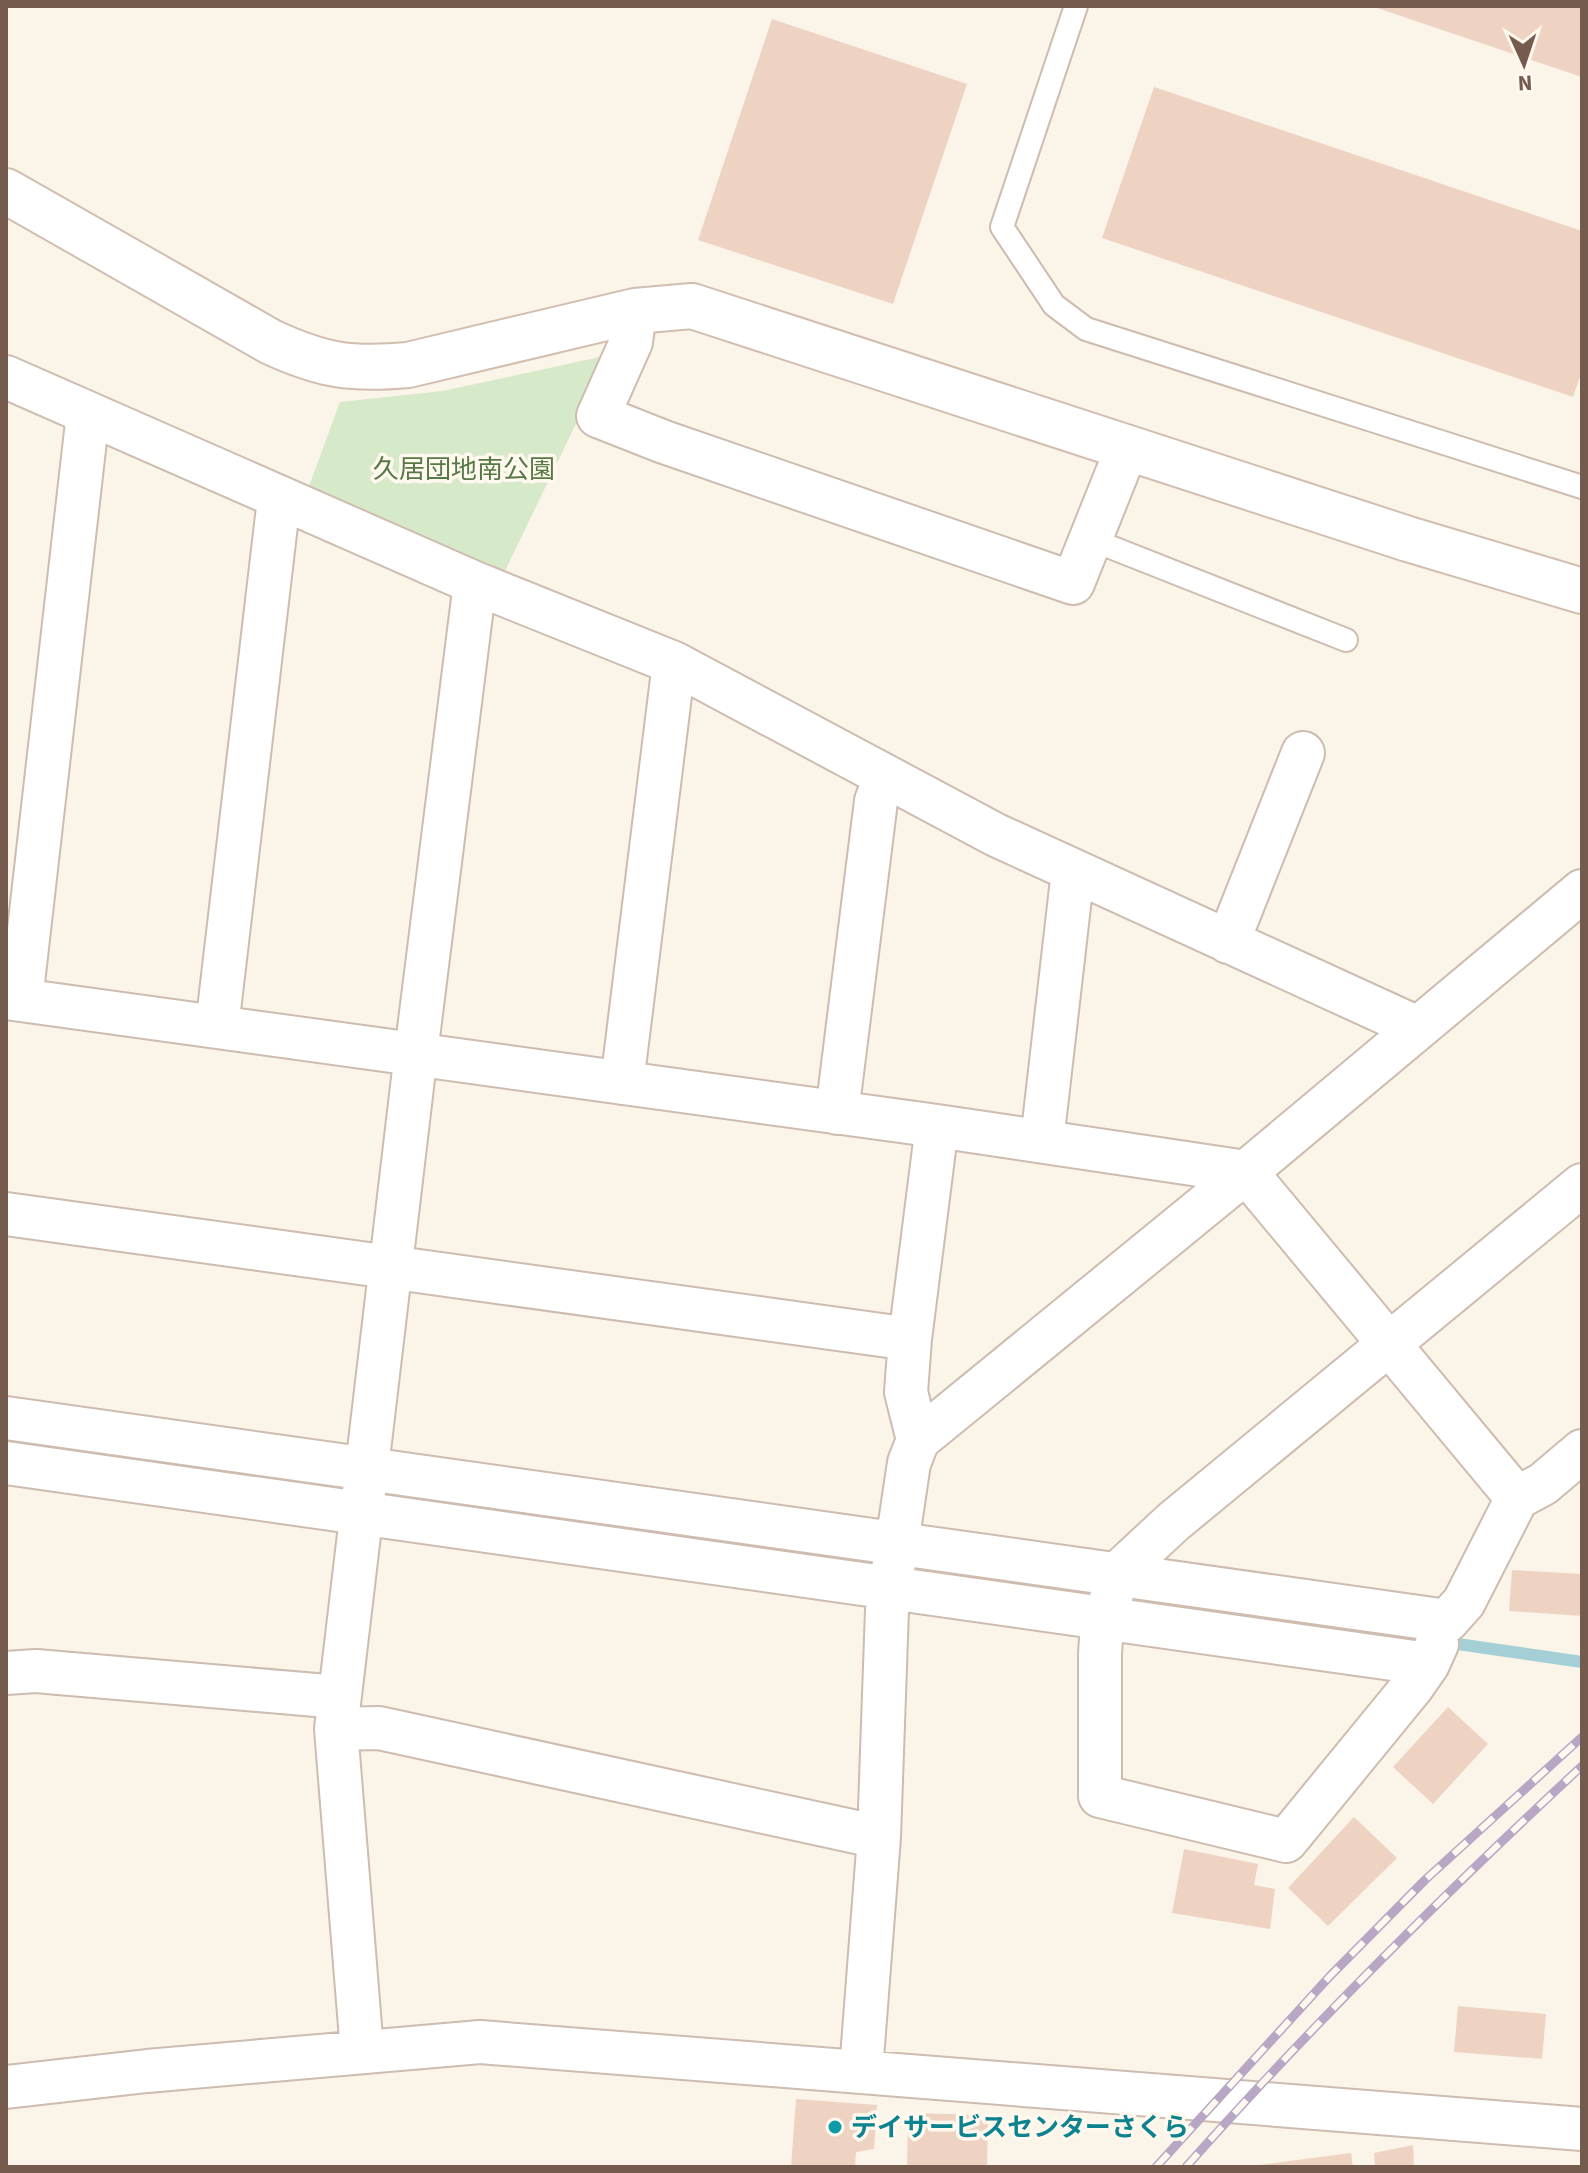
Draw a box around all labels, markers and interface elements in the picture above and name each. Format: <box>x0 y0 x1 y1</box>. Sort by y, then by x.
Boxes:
north arrow <box>1484 24 1564 104</box>
text: N <box>1517 67 1533 99</box>
park label: 久居団地南公園 <box>373 451 555 488</box>
place label: デイサービスセンターさくら <box>851 2109 1189 2146</box>
marker: デイサービスセンターさくら <box>826 2118 844 2136</box>

